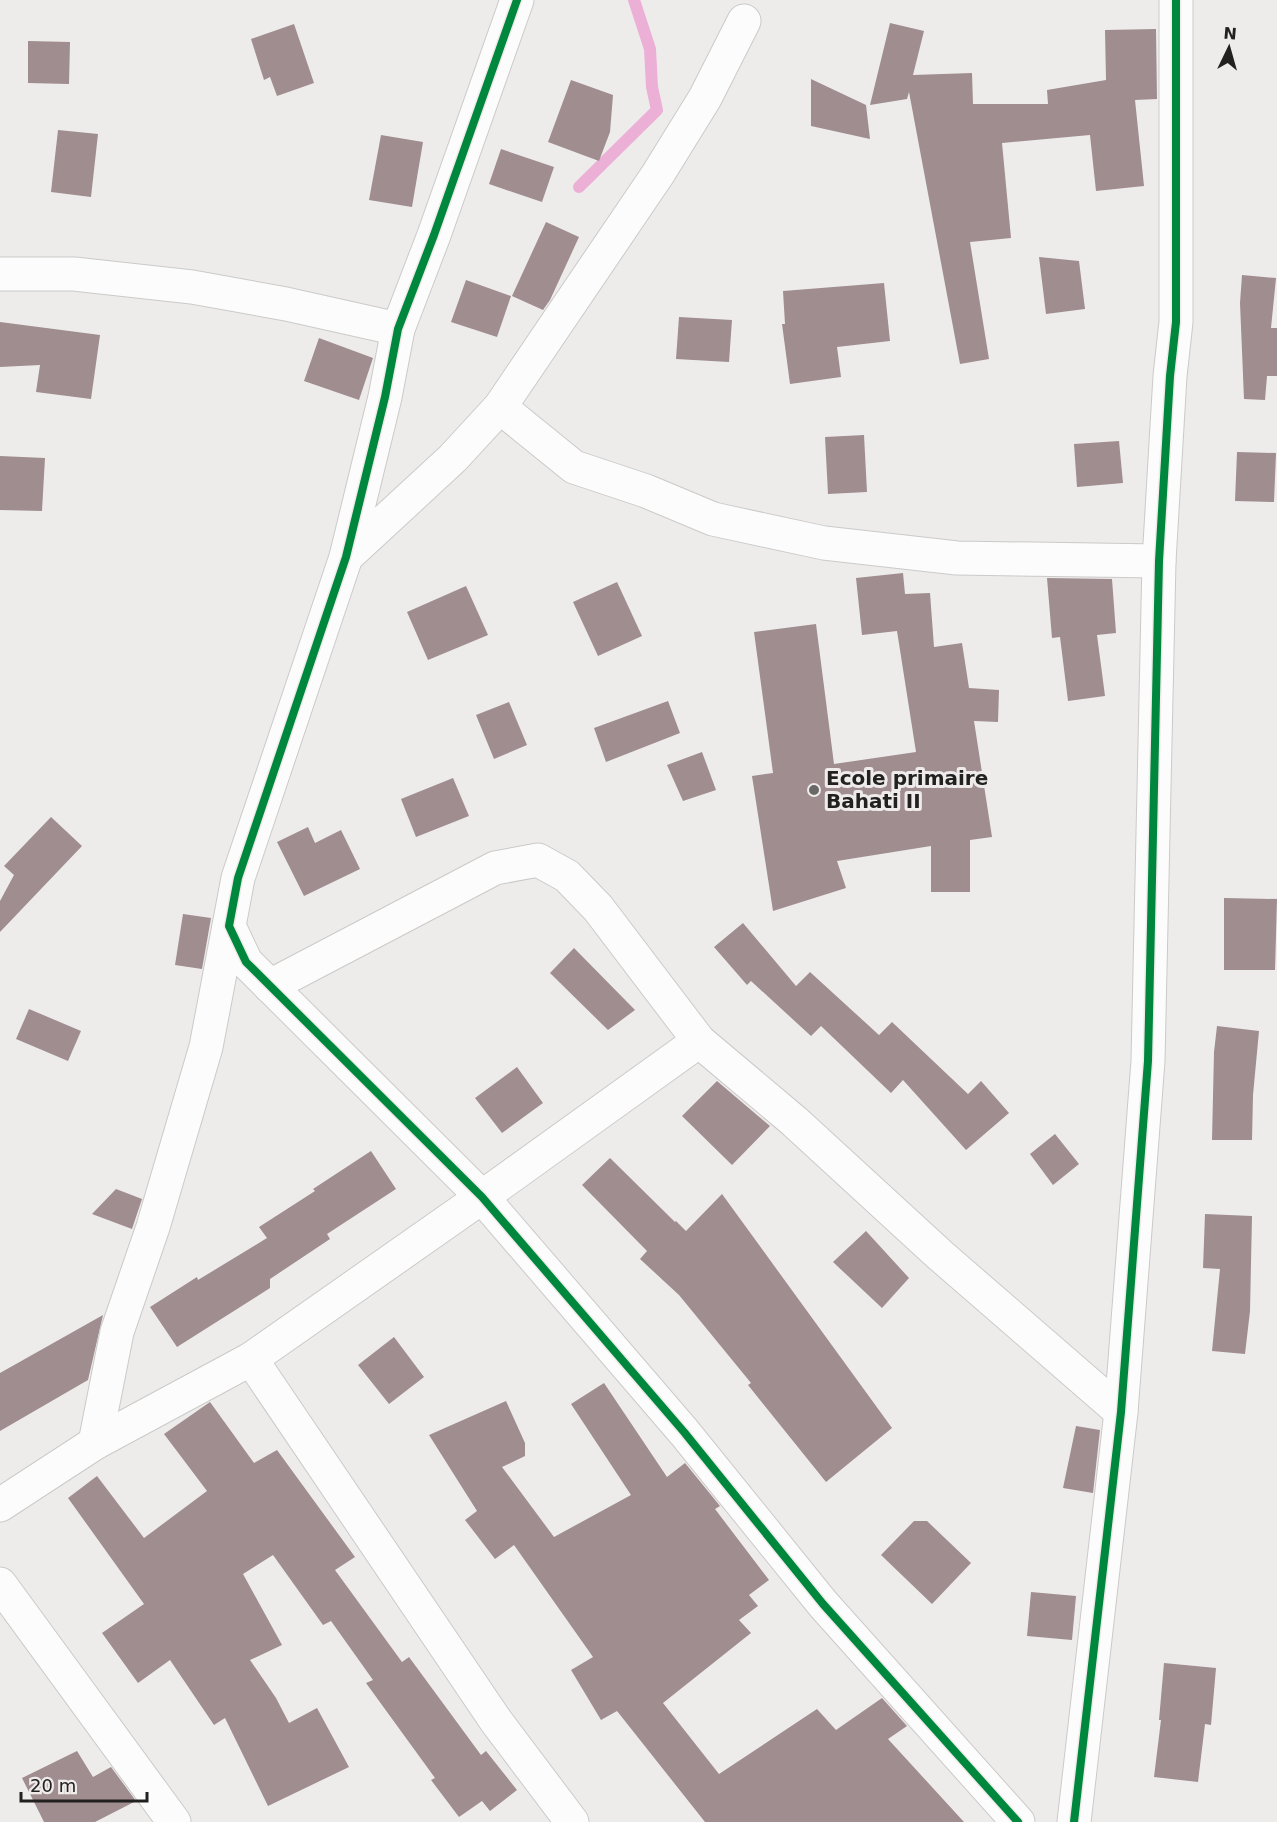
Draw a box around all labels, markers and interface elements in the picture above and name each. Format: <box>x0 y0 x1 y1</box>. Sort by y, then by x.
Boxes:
north arrow <box>1199 18 1259 78</box>
text: N <box>1223 24 1238 44</box>
place label: Ecole primaire Bahati II <box>826 766 988 813</box>
marker: Ecole primaire Bahati II <box>807 783 821 797</box>
scale bar <box>21 1765 147 1803</box>
text: 20 m <box>30 1775 76 1796</box>

